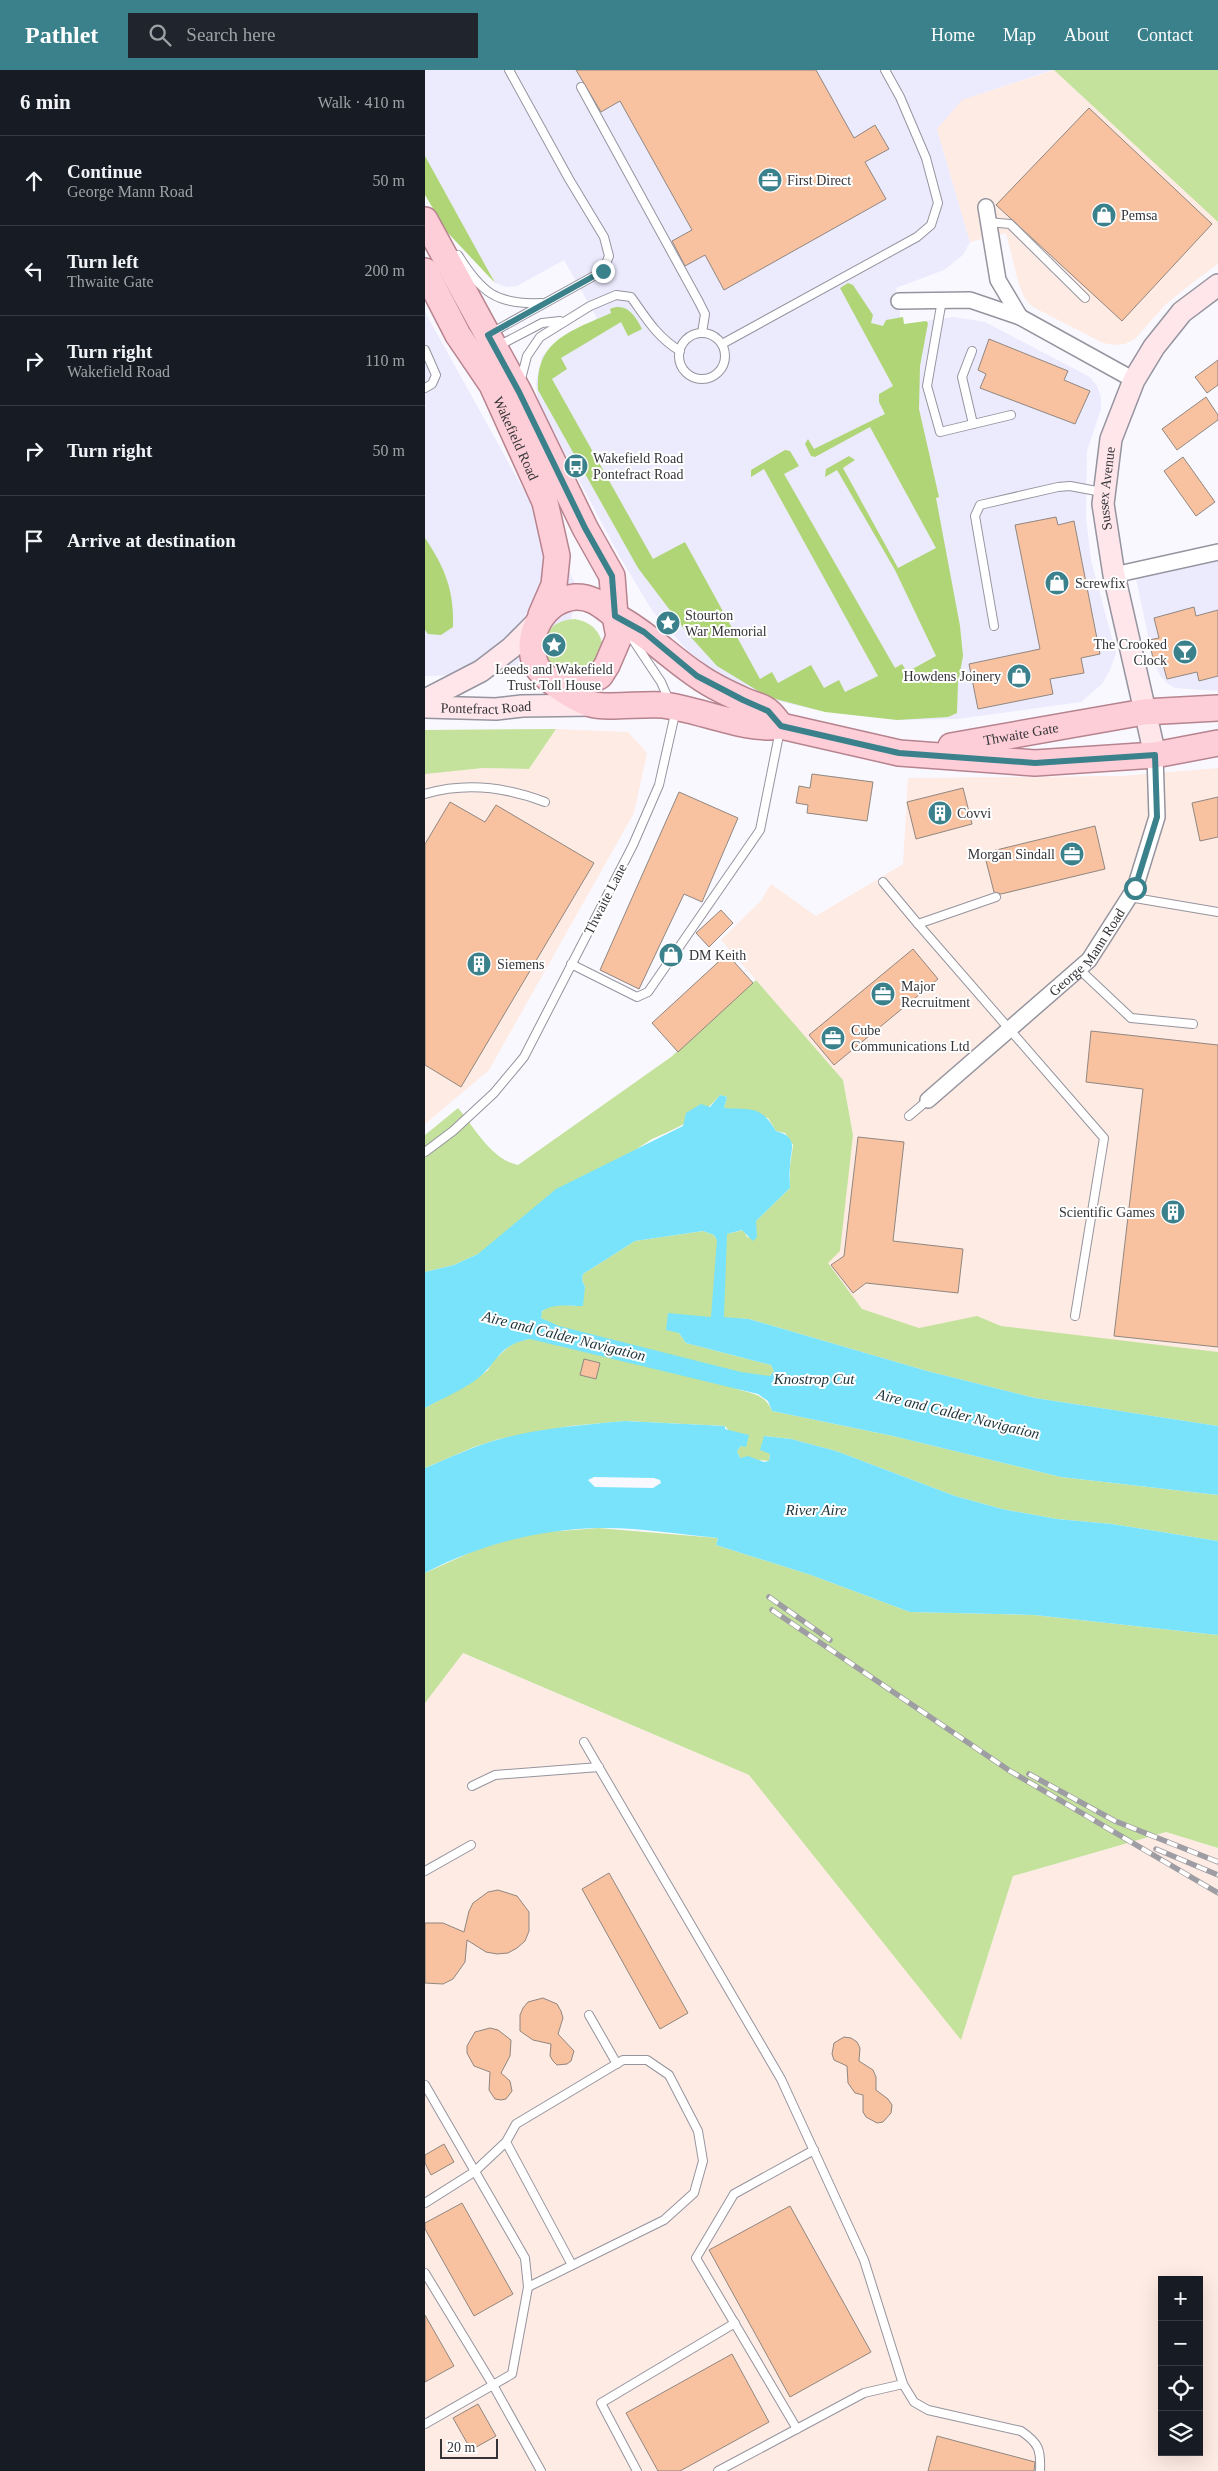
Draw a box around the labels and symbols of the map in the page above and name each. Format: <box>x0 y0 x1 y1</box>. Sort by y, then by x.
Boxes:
office icon: First Direct <box>757 167 783 193</box>
place label: First Direct <box>787 173 851 188</box>
shop icon: Pemsa <box>1091 202 1117 228</box>
place label: Pemsa <box>1121 208 1158 223</box>
route end <box>592 260 615 283</box>
street label: Wakefield Road <box>490 394 541 483</box>
street label: Sussex Avenue <box>1096 446 1118 531</box>
place label: Wakefield Road Pontefract Road <box>593 451 684 482</box>
bus stop icon: Wakefield Road Pontefract Road <box>563 453 589 479</box>
shop icon: Screwfix <box>1044 570 1070 596</box>
place label: Screwfix <box>1075 576 1126 591</box>
place label: Stourton War Memorial <box>685 608 767 639</box>
place icon: Stourton War Memorial <box>655 610 681 636</box>
place icon: Leeds and Wakefield Trust Toll House <box>541 632 567 658</box>
place label: The Crooked Clock <box>1094 637 1167 668</box>
bar icon: The Crooked Clock <box>1172 639 1198 665</box>
place label: Leeds and Wakefield Trust Toll House <box>495 662 613 693</box>
shop icon: Howdens Joinery <box>1006 663 1032 689</box>
place label: Howdens Joinery <box>903 669 1001 684</box>
street label: Pontefract Road <box>440 699 531 717</box>
street label: Thwaite Gate <box>982 720 1060 748</box>
building icon: Covvi <box>927 800 953 826</box>
place label: Covvi <box>957 806 991 821</box>
office icon: Morgan Sindall <box>1059 841 1085 867</box>
place label: Morgan Sindall <box>968 847 1055 862</box>
street label: Thwaite Lane <box>581 861 630 937</box>
route start <box>1124 877 1147 900</box>
street label: George Mann Road <box>1046 906 1128 999</box>
shop icon: DM Keith <box>658 942 684 968</box>
place label: DM Keith <box>689 948 746 963</box>
building icon: Siemens <box>466 951 492 977</box>
place label: Siemens <box>497 957 544 972</box>
place label: Major Recruitment <box>901 979 970 1010</box>
office icon: Major Recruitment <box>870 981 896 1007</box>
place label: Cube Communications Ltd <box>851 1023 970 1054</box>
office icon: Cube Communications Ltd <box>820 1025 846 1051</box>
building icon: Scientific Games <box>1160 1199 1186 1225</box>
place label: Scientific Games <box>1059 1205 1155 1220</box>
water label: Aire and Calder Navigation <box>480 1308 647 1364</box>
water label: Knostrop Cut <box>773 1371 855 1387</box>
water label: Aire and Calder Navigation <box>874 1386 1041 1442</box>
water label: River Aire <box>784 1502 847 1518</box>
scale bar <box>440 2436 497 2459</box>

